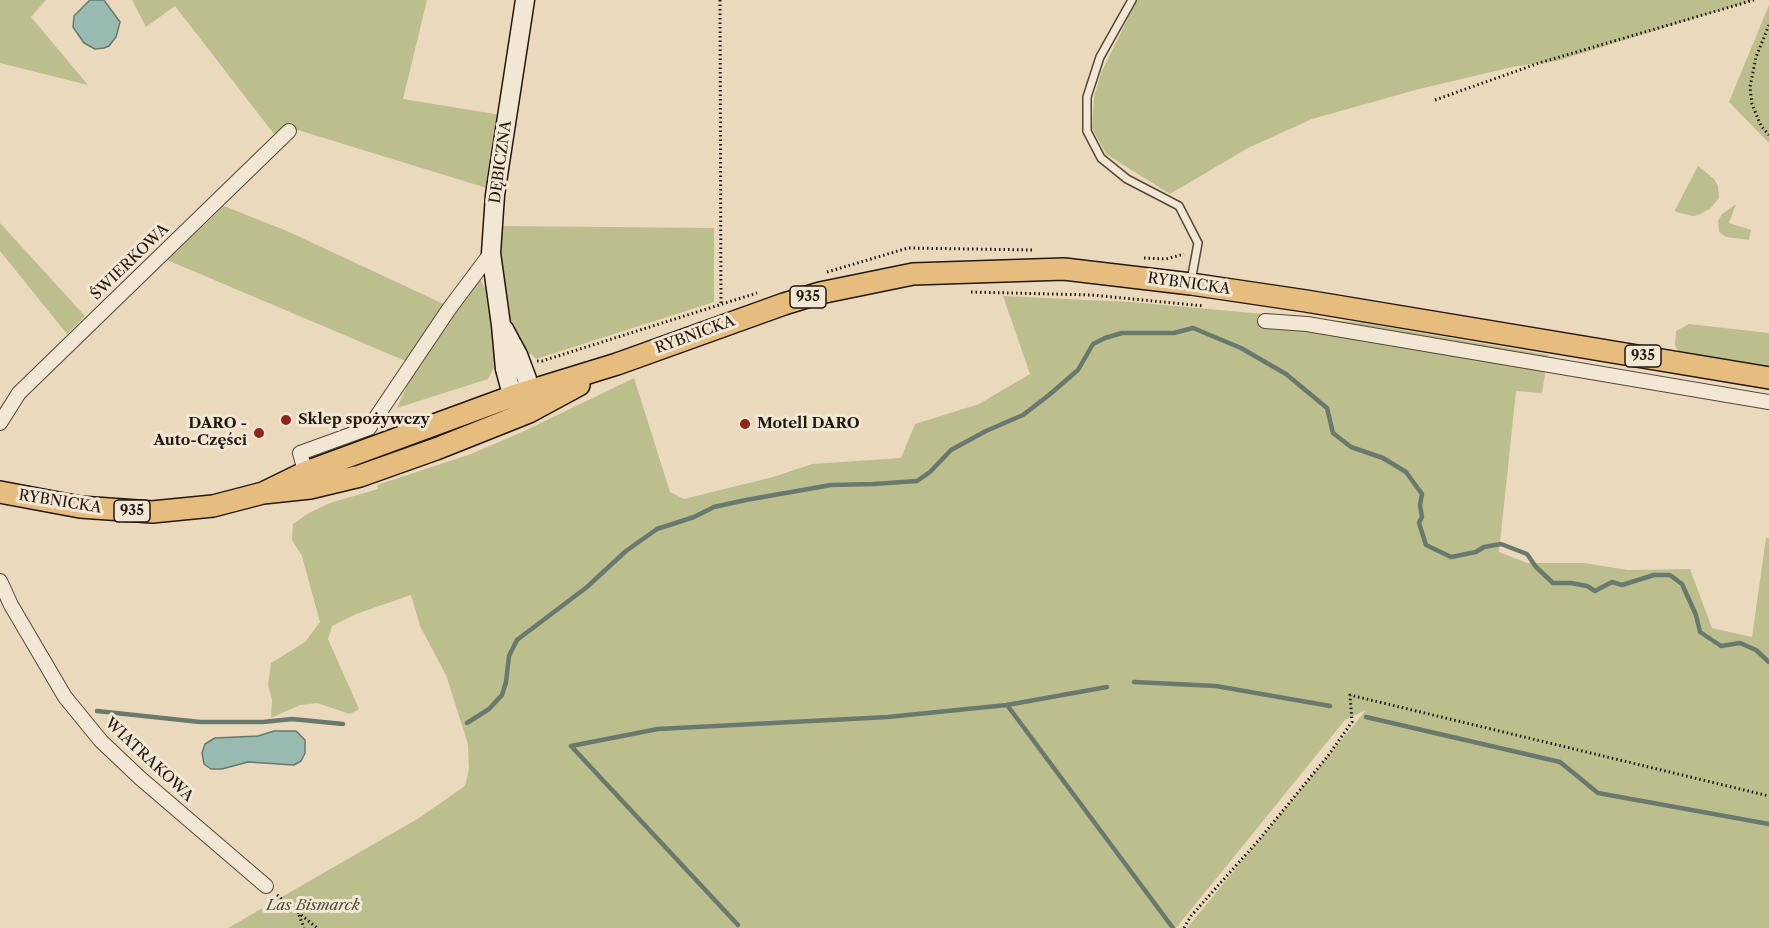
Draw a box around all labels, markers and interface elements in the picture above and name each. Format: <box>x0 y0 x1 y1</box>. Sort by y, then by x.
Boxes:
street label: DĘBICZNA <box>486 119 516 205</box>
street label: ŚWIERKOWA <box>87 220 173 304</box>
street label: RYBNICKA <box>1146 269 1232 299</box>
road number: 935 <box>790 286 826 308</box>
street label: RYBNICKA <box>653 312 737 358</box>
road number: 935 <box>1625 345 1661 367</box>
place label: Sklep spożywczy <box>298 411 430 429</box>
marker: Sklep spożywczy <box>279 413 293 427</box>
place label: DARO - Auto-Części <box>153 415 247 450</box>
place label: Motell DARO <box>757 415 860 433</box>
marker: Motell DARO <box>738 417 752 431</box>
marker: DARO - Auto-Części <box>252 426 266 440</box>
street label: RYBNICKA <box>17 487 103 517</box>
road number: 935 <box>114 500 150 522</box>
street label: WIATRAKOWA <box>101 714 197 806</box>
park label: Las Bismarck <box>266 897 360 915</box>

